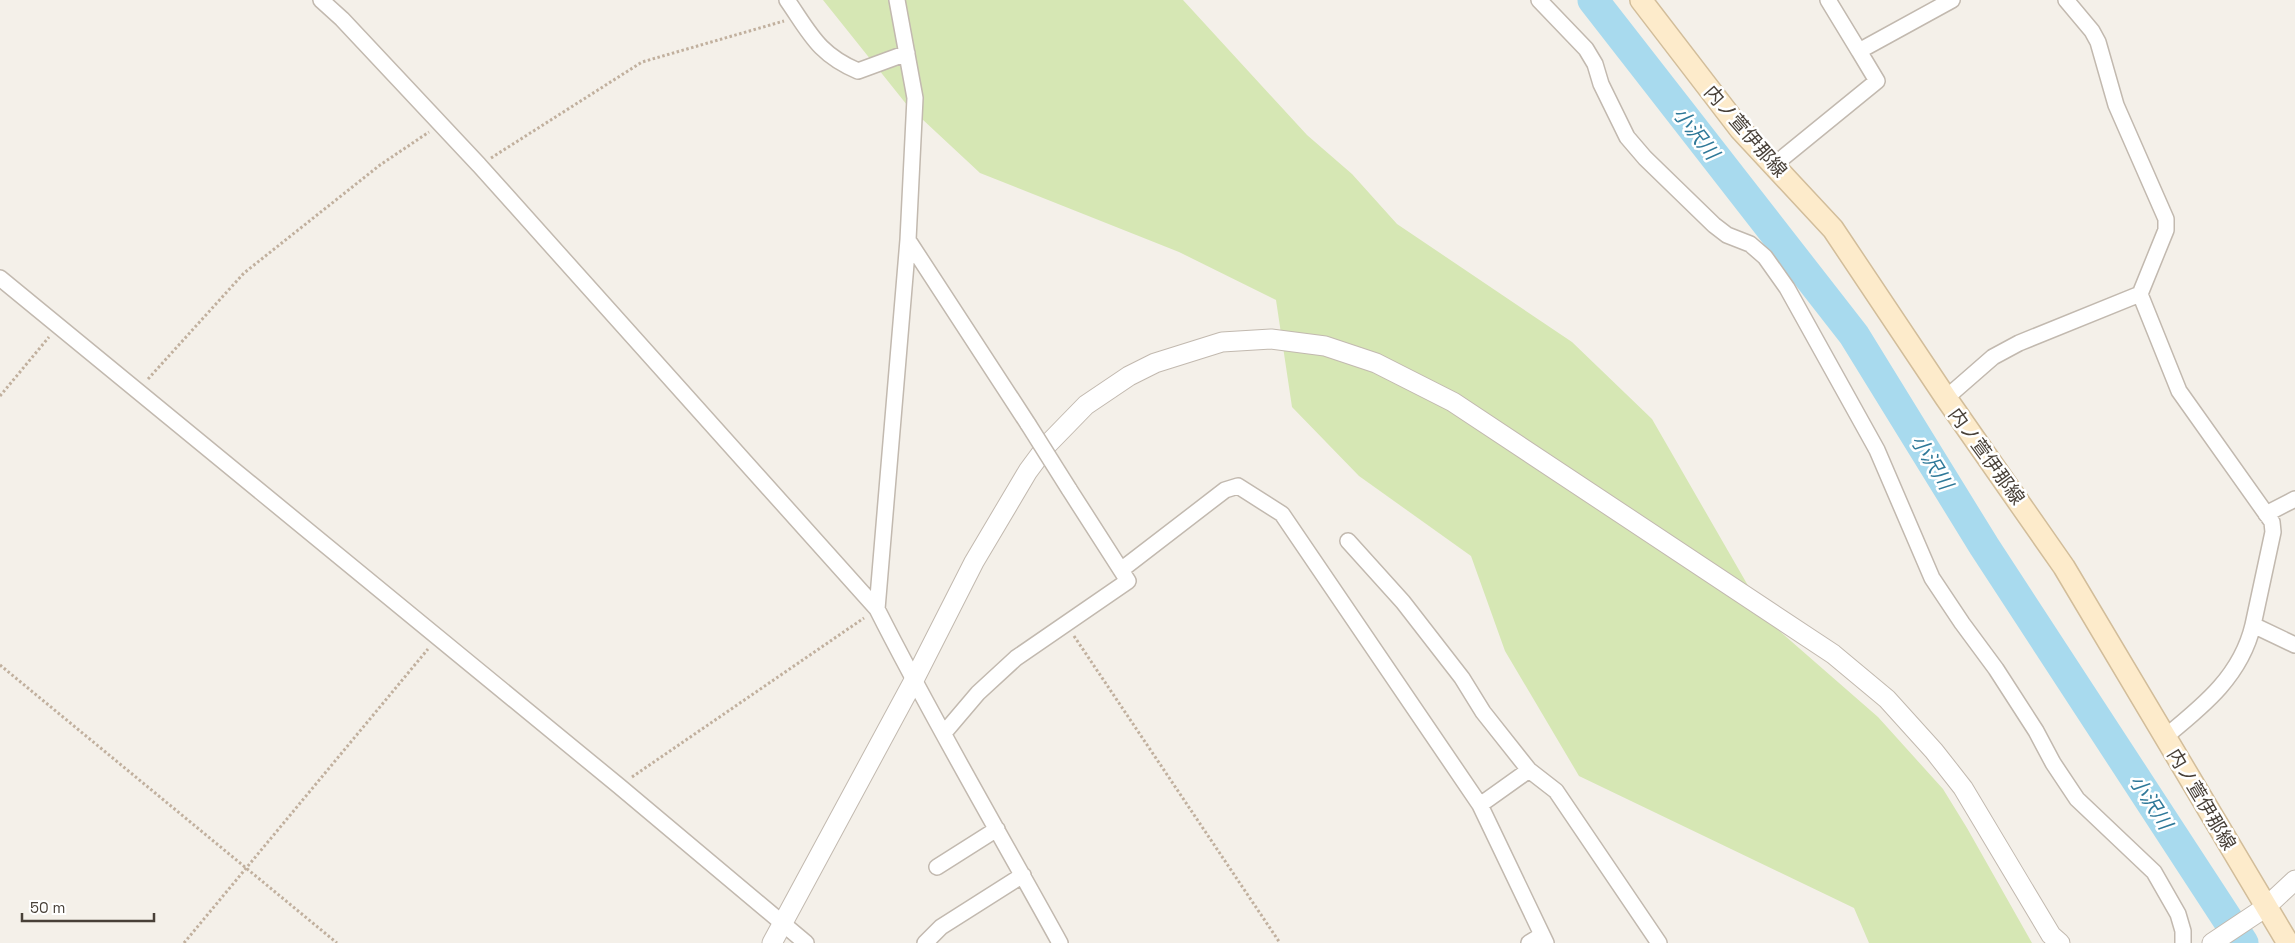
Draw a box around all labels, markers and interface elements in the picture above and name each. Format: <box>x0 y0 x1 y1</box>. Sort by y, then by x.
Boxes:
street label: 内ノ萱伊那線 <box>1699 80 1792 183</box>
water label: 小沢川 <box>1667 101 1726 166</box>
street label: 内ノ萱伊那線 <box>1943 403 2030 510</box>
water label: 小沢川 <box>1905 430 1960 496</box>
street label: 内ノ萱伊那線 <box>2161 744 2242 855</box>
water label: 小沢川 <box>2124 770 2179 836</box>
scale bar <box>22 890 155 922</box>
text: 50 m <box>30 898 65 917</box>

